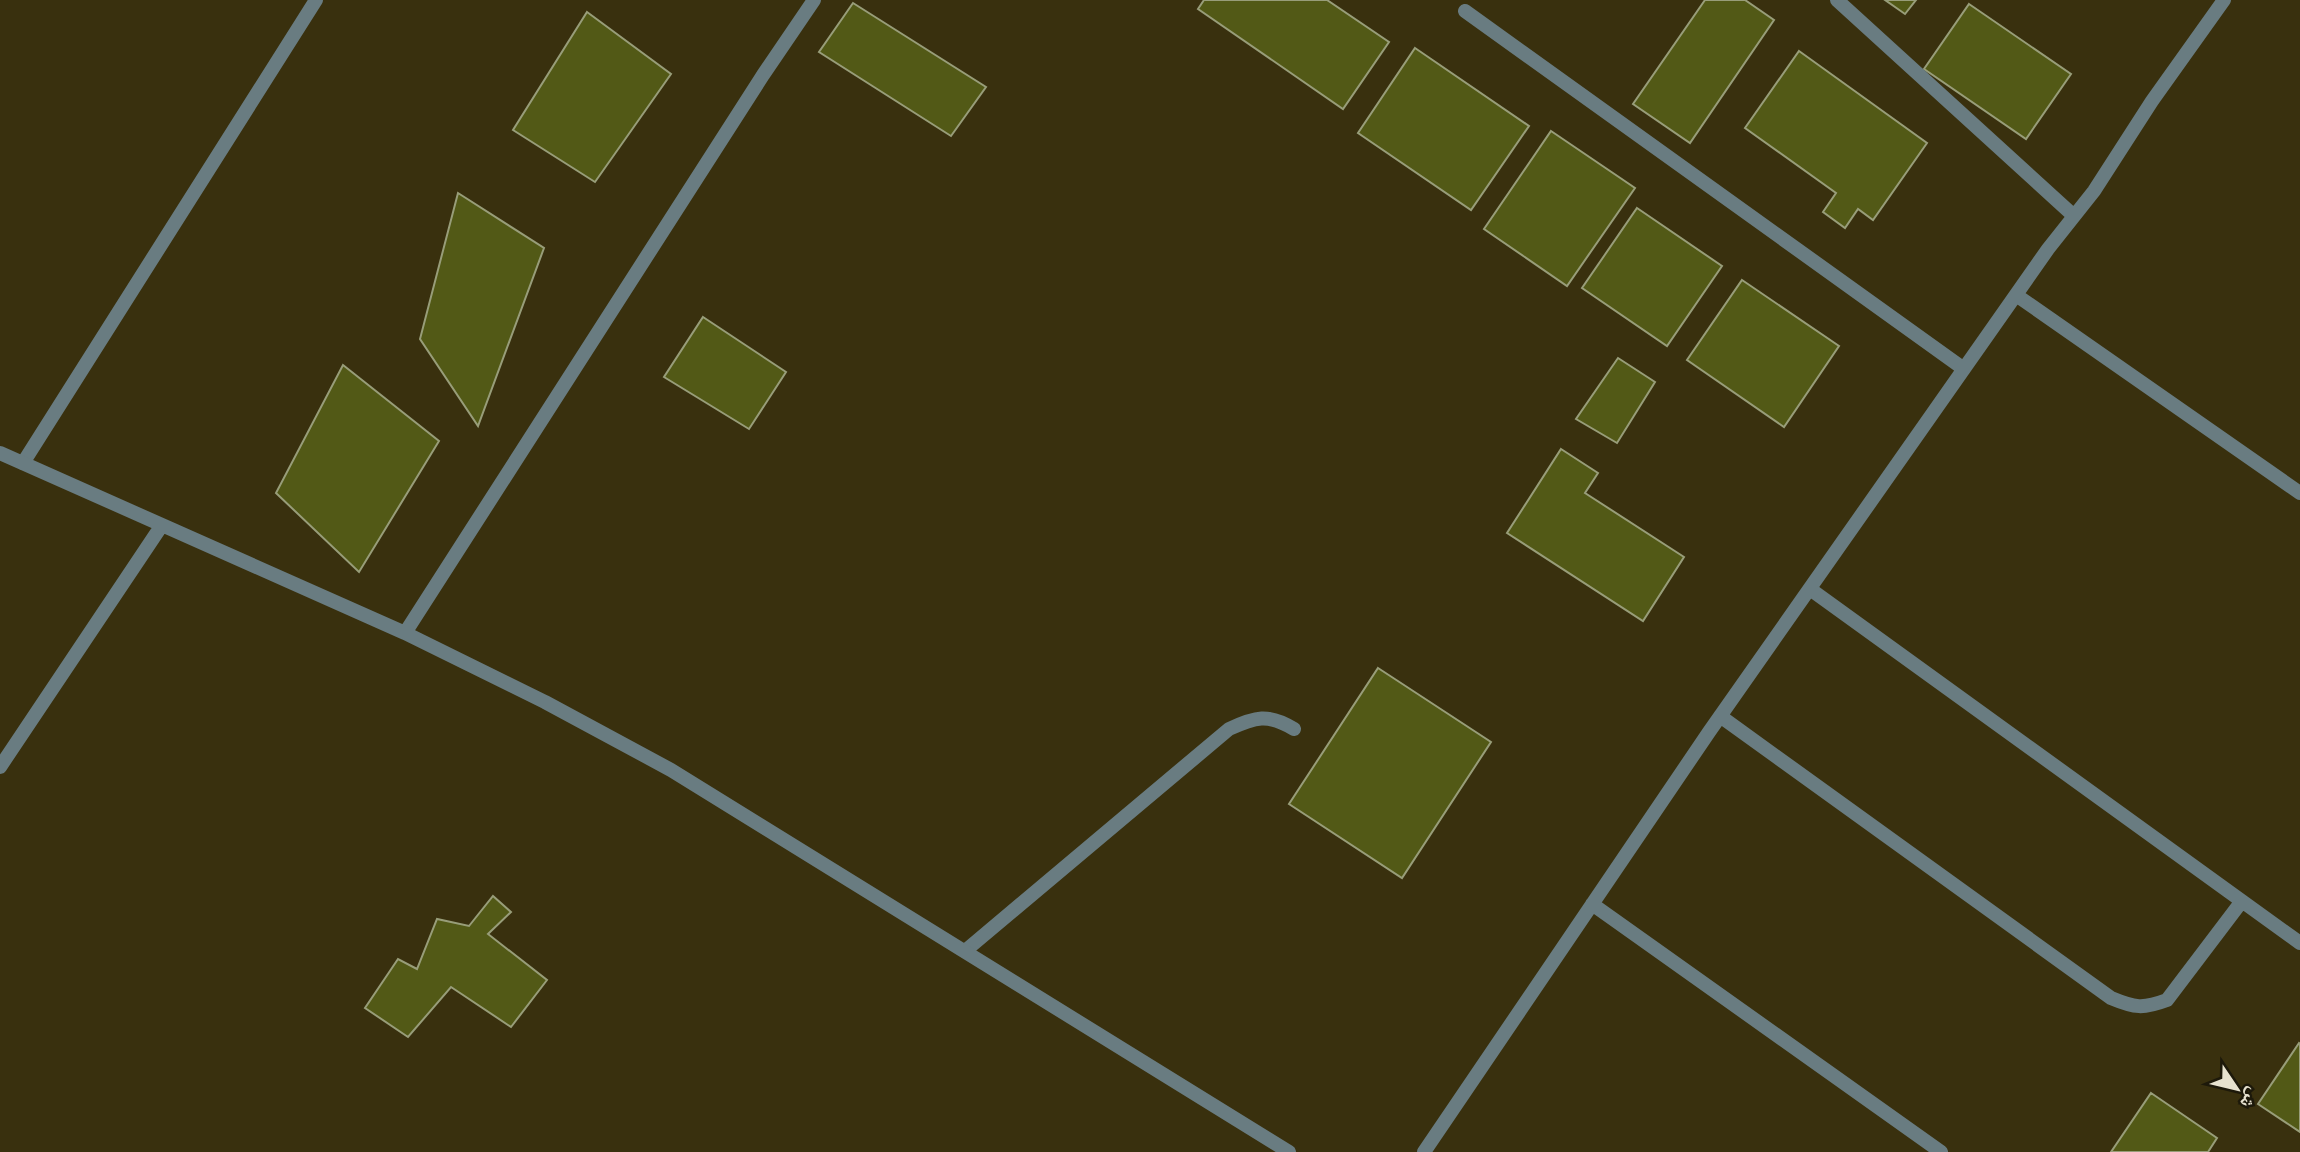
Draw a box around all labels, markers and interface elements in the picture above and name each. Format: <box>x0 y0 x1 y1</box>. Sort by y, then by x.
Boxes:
north arrow <box>2202 1054 2272 1124</box>
text: ش <box>2235 1084 2266 1113</box>

